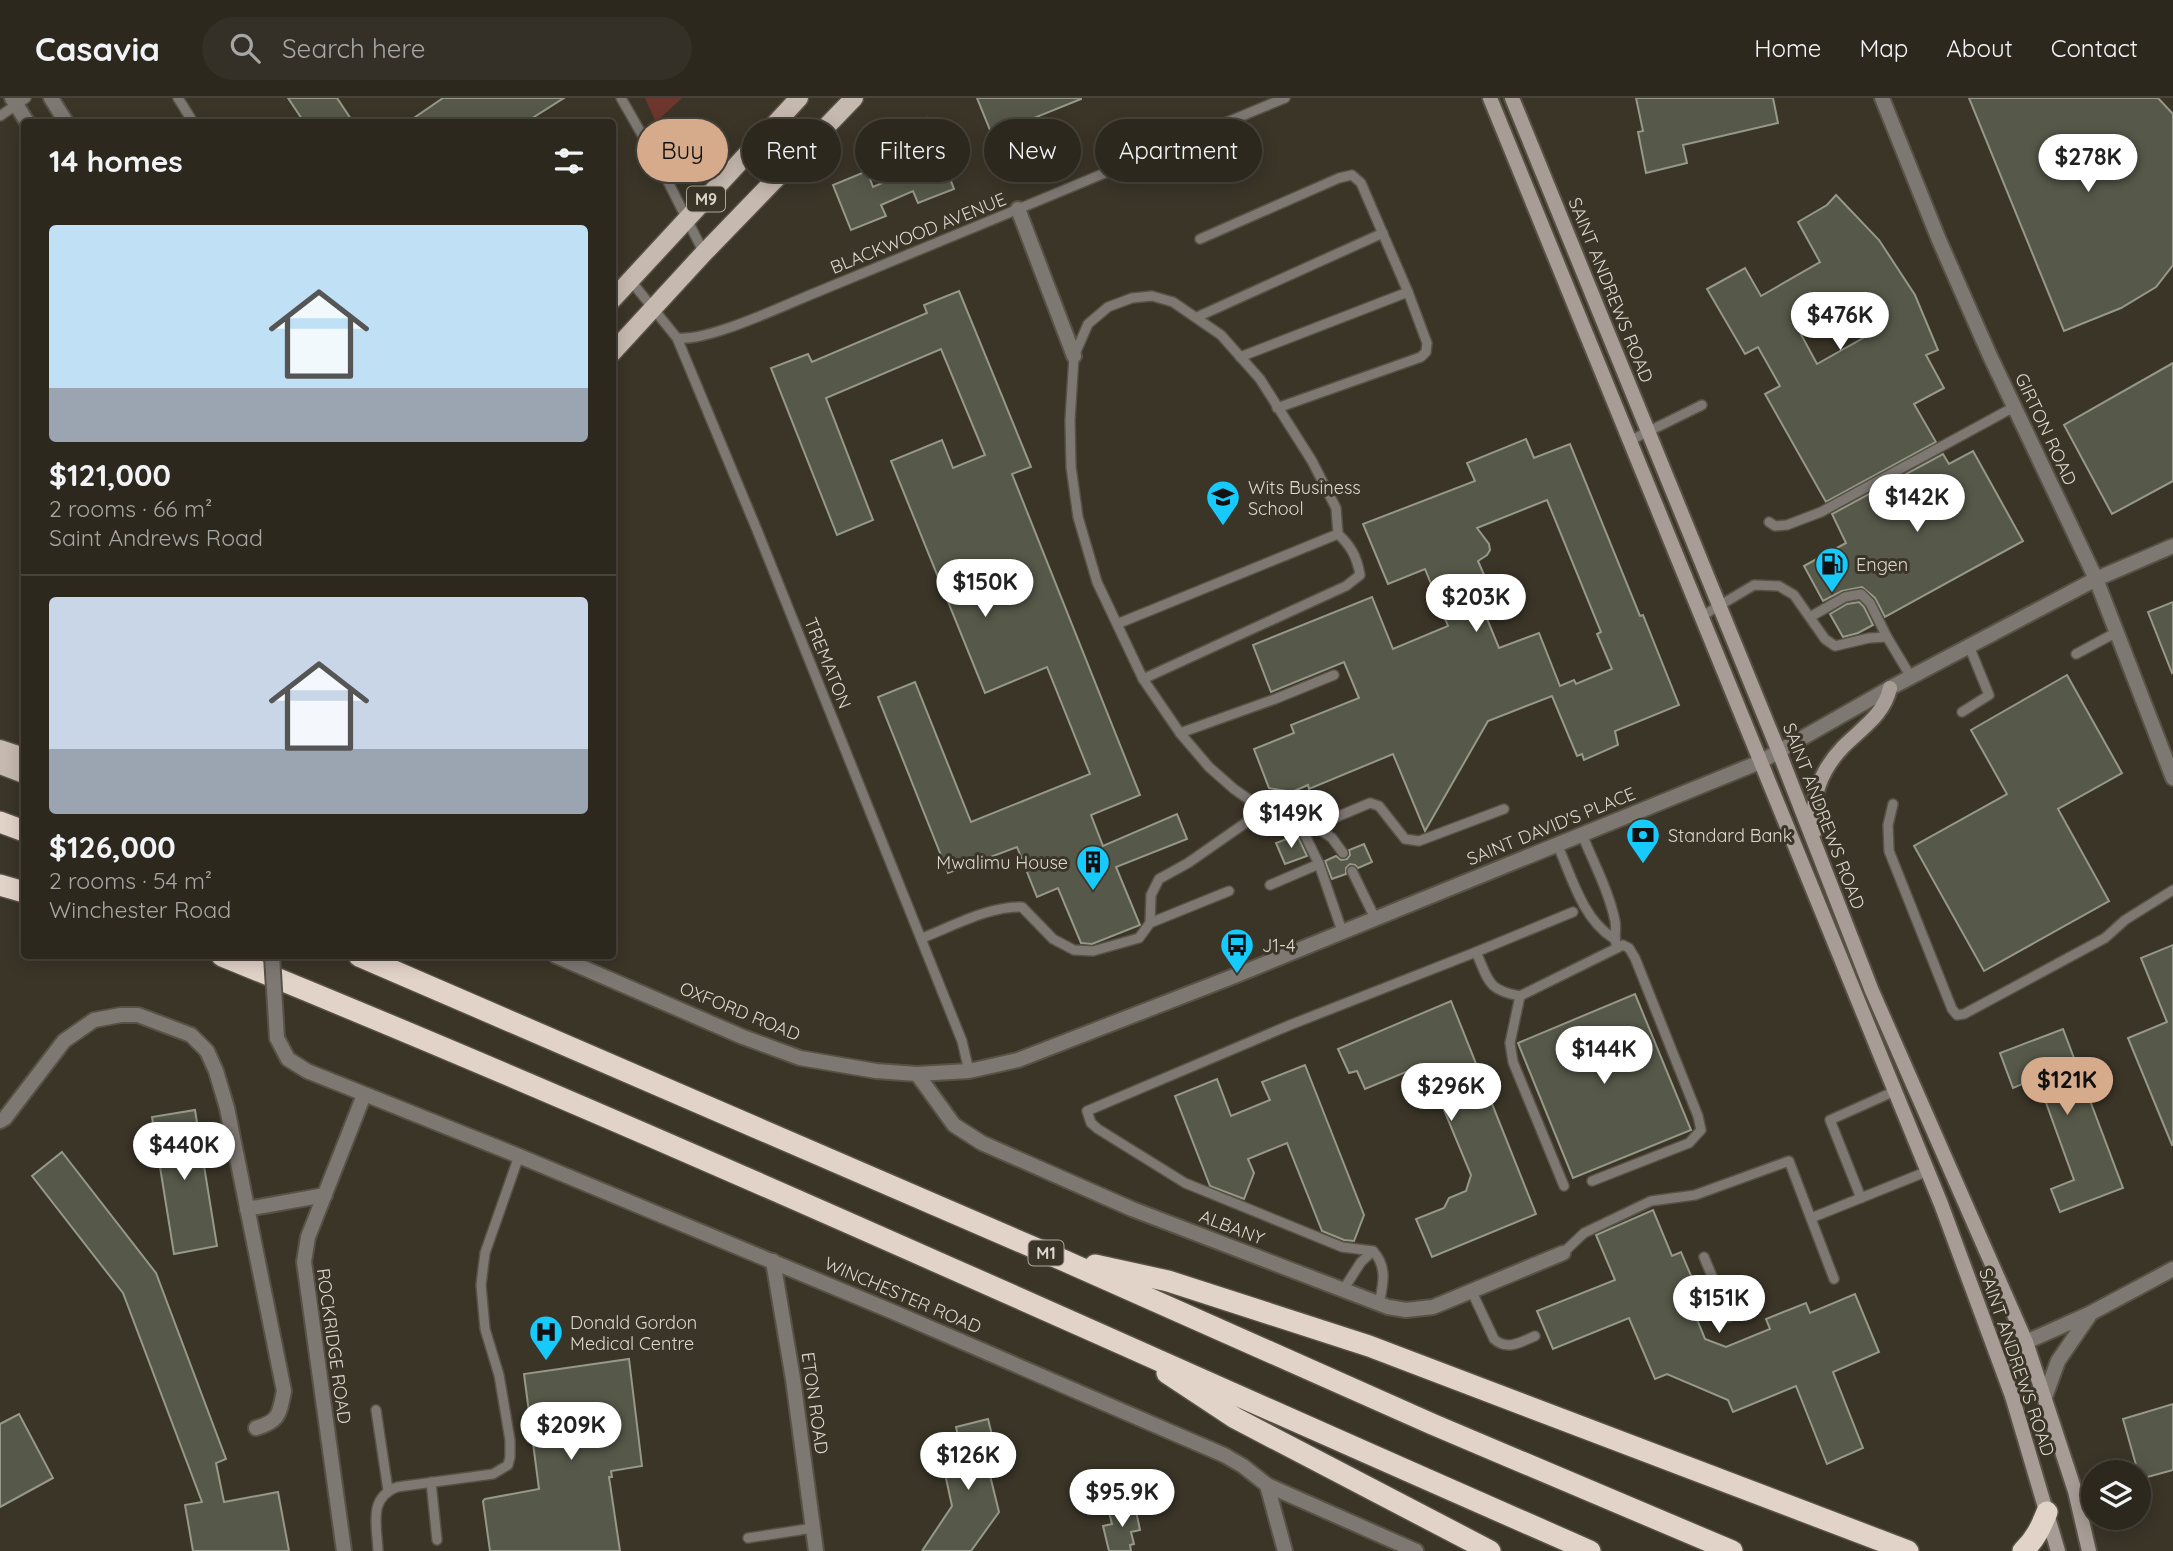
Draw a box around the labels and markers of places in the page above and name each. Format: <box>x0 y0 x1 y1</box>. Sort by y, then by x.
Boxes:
pin: $278K <box>2039 134 2137 194</box>
pin: $476K <box>1791 292 1889 352</box>
pin: $142K <box>1868 474 1966 534</box>
place label: Wits Business School <box>1248 476 1361 520</box>
school or university icon: Wits Business School <box>1204 478 1242 527</box>
fuel station icon: Engen <box>1813 545 1851 594</box>
place label: Engen <box>1856 553 1908 576</box>
pin: $150K <box>936 560 1034 619</box>
pin: $203K <box>1427 574 1525 634</box>
pin: $149K <box>1242 790 1340 850</box>
bank icon: Standard Bank <box>1624 816 1662 865</box>
place label: Standard Bank <box>1668 824 1792 847</box>
building icon: Mwalimu House <box>1074 843 1112 892</box>
place label: Mwalimu House <box>936 851 1068 874</box>
bus stop icon: J1-4 <box>1218 926 1256 975</box>
place label: J1-4 <box>1262 934 1295 957</box>
pin: $144K <box>1555 1026 1653 1086</box>
pin: $121K <box>2018 1058 2116 1117</box>
pin: $296K <box>1402 1063 1500 1123</box>
pin: $440K <box>135 1122 233 1182</box>
pin: $151K <box>1670 1276 1768 1335</box>
place label: Donald Gordon Medical Centre <box>570 1311 697 1355</box>
hospital icon: Donald Gordon Medical Centre <box>527 1313 565 1362</box>
pin: $209K <box>522 1402 620 1462</box>
pin: $126K <box>919 1432 1017 1492</box>
pin: $95.9K <box>1065 1470 1179 1529</box>

